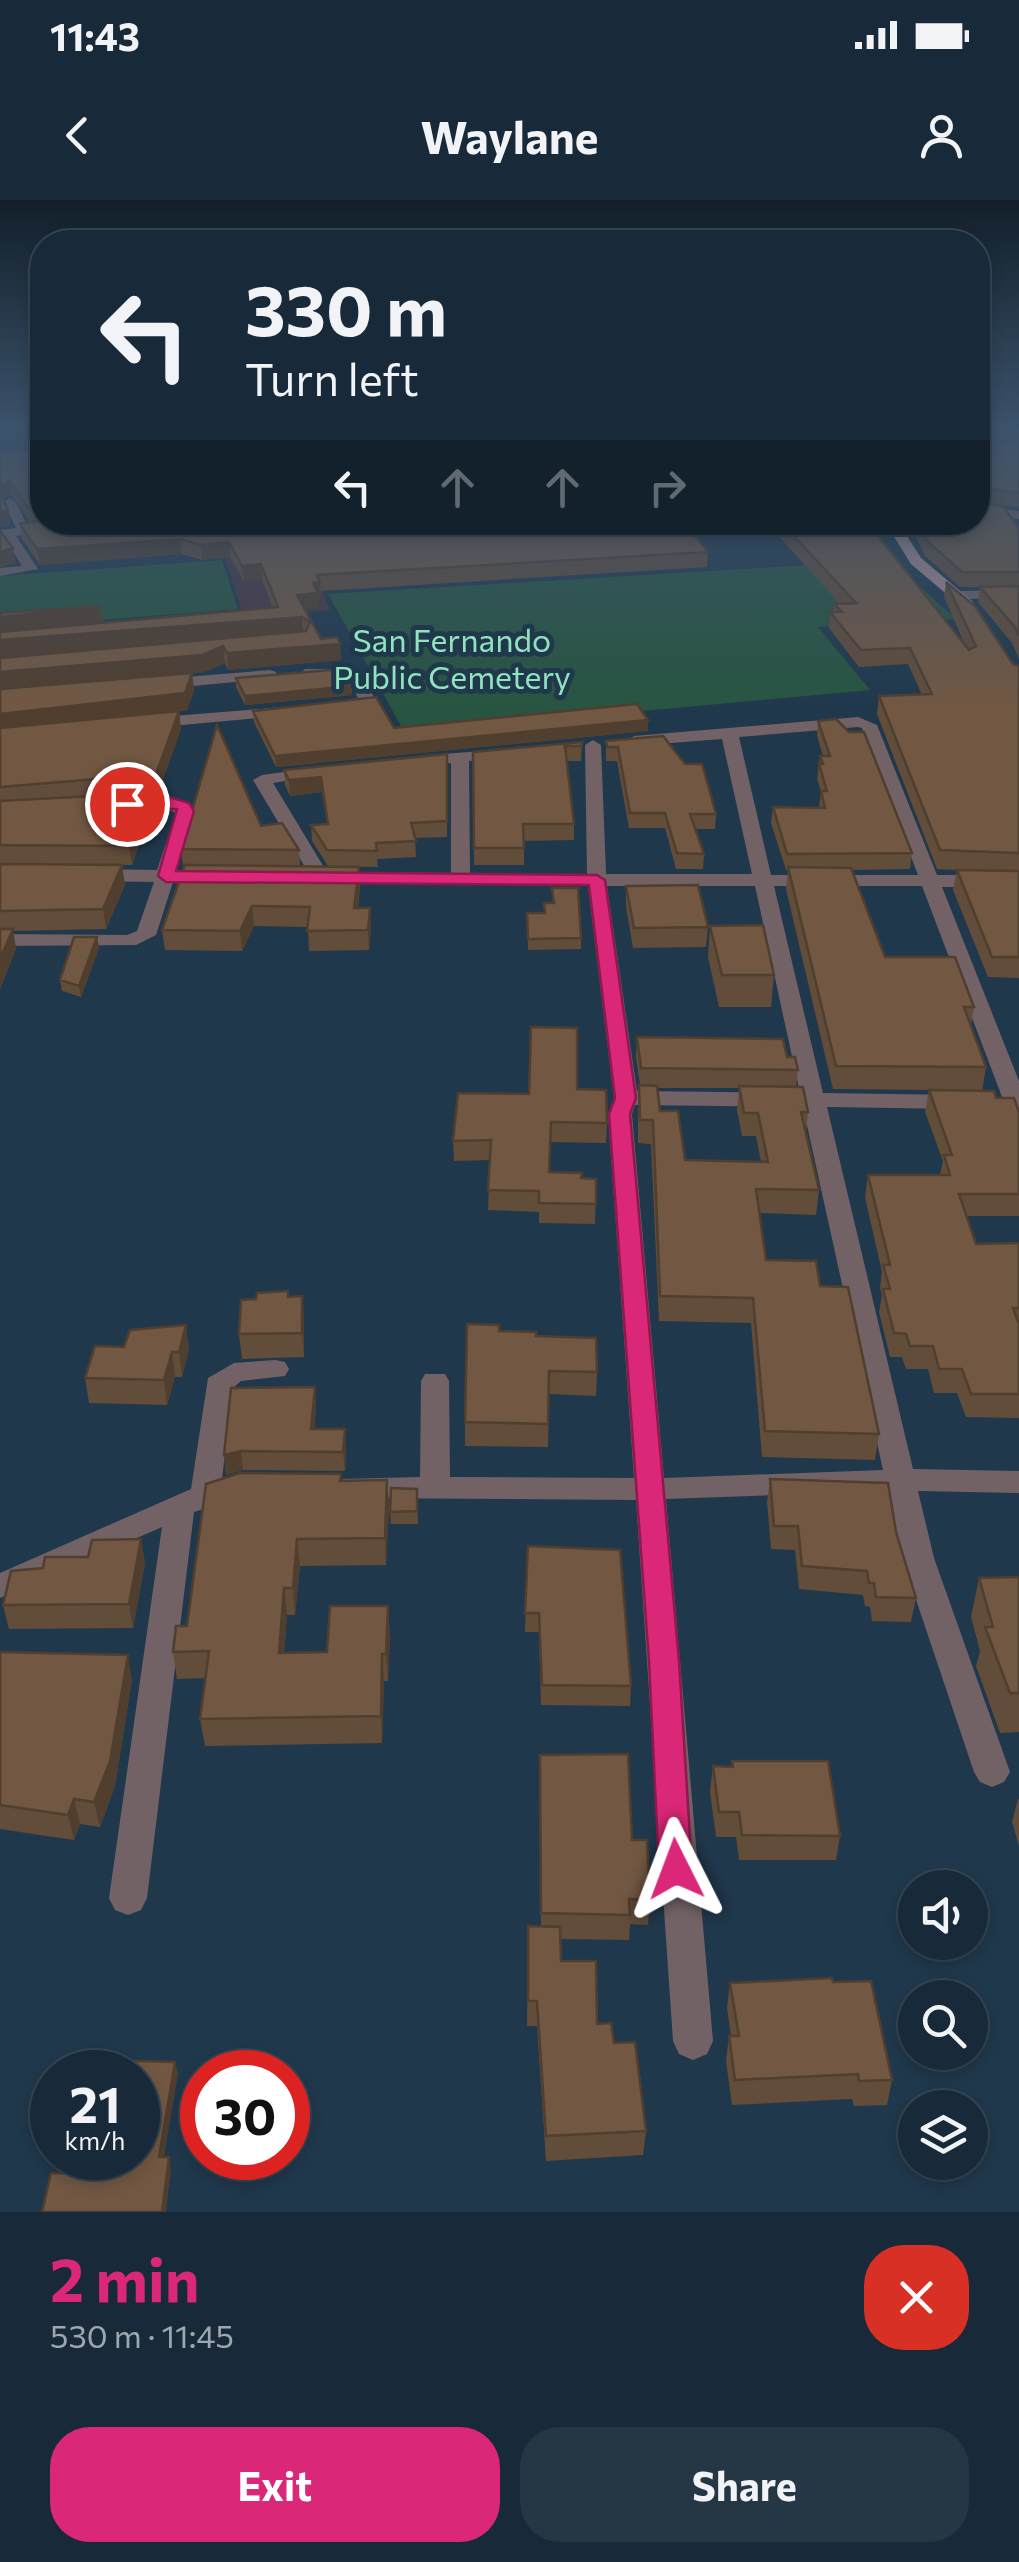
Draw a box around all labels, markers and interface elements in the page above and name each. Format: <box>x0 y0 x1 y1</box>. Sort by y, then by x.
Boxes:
text: 11:43 <box>50 12 140 59</box>
icon: back <box>50 108 105 163</box>
text: Waylane <box>420 108 599 163</box>
icon: person <box>914 108 969 163</box>
text: 330 m <box>245 265 447 350</box>
icon: left <box>80 270 210 400</box>
text: Turn left <box>245 350 419 405</box>
icon: left <box>325 460 380 515</box>
icon: ahead <box>430 460 485 515</box>
icon: ahead <box>535 460 590 515</box>
icon: right <box>640 460 695 515</box>
park label: San Fernando Public Cemetery <box>333 619 571 696</box>
pin <box>85 762 170 847</box>
icon: arrive <box>100 777 155 832</box>
position arrow <box>624 1817 728 1921</box>
map controls <box>898 1870 988 2180</box>
button: sound <box>898 1870 988 1960</box>
button: search <box>898 1980 988 2070</box>
speed limit sign: 30 <box>180 2050 310 2180</box>
text: 21 <box>69 2072 121 2133</box>
button: layers <box>898 2090 988 2180</box>
text: km/h <box>65 2125 125 2155</box>
text: 2 min <box>50 2241 199 2314</box>
button: close <box>864 2245 969 2350</box>
text: 530 m · 11:45 <box>50 2315 234 2355</box>
button: Exit <box>50 2427 500 2542</box>
button: Share <box>520 2427 969 2542</box>

